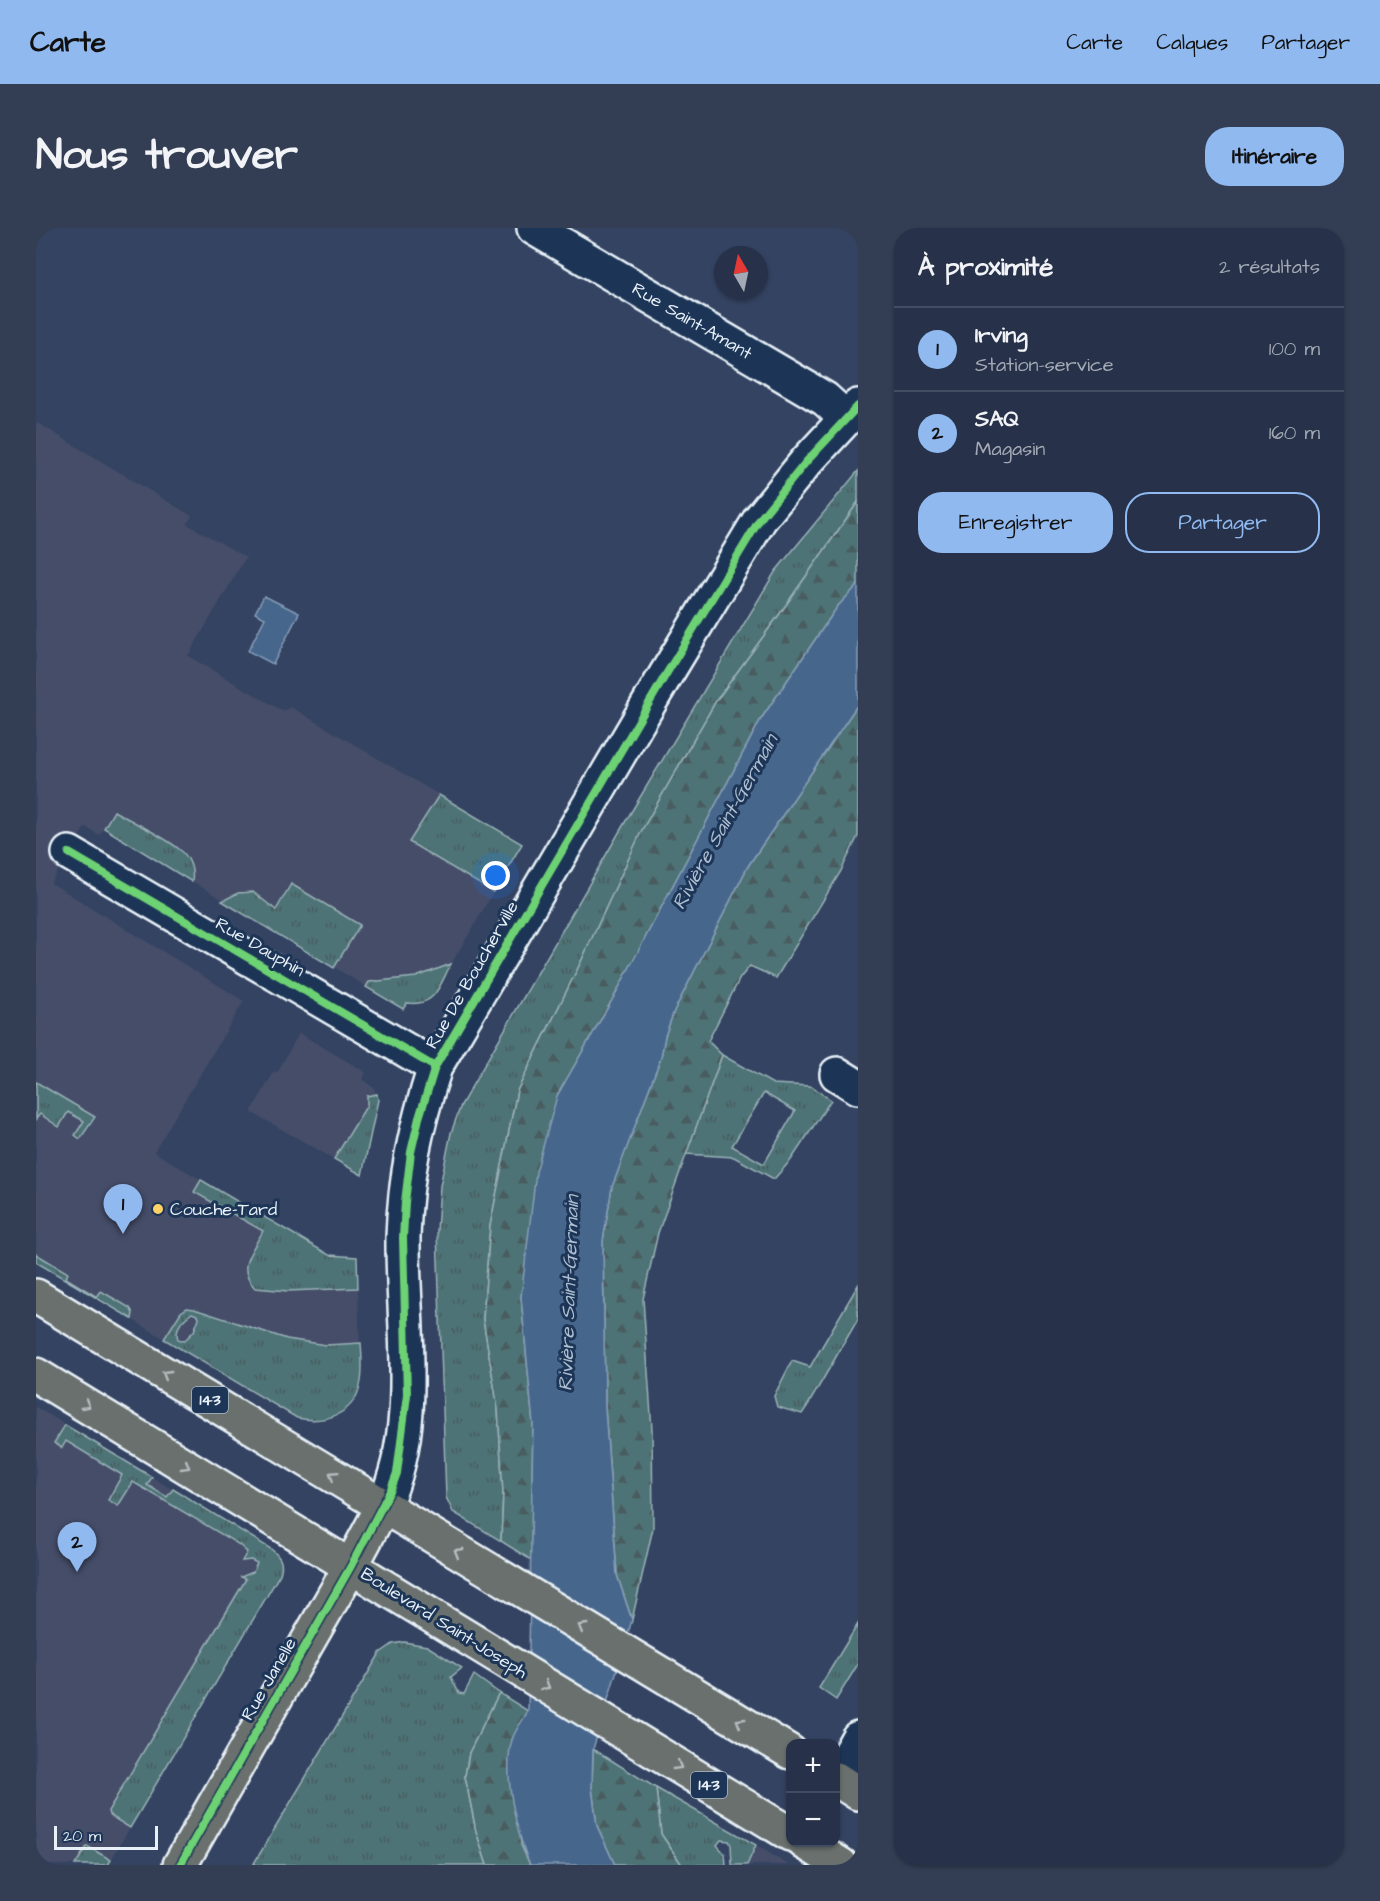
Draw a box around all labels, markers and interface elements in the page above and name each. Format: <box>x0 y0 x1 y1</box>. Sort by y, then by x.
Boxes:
text: Carte <box>30 23 106 62</box>
text: Carte <box>1066 28 1123 57</box>
text: Calques <box>1156 28 1228 57</box>
text: Partager <box>1261 28 1350 57</box>
text: Nous trouver <box>36 127 298 185</box>
button: Itinéraire <box>1205 127 1344 186</box>
north arrow <box>714 246 768 300</box>
text: À proximité <box>918 249 1053 285</box>
text: 2 résultats <box>1219 253 1320 281</box>
street label: Rue Saint-Amant <box>627 276 757 366</box>
text: Irving <box>975 320 1028 351</box>
text: 1 <box>936 335 939 363</box>
text: 100 m <box>1269 335 1320 363</box>
text: Station-service <box>975 351 1113 379</box>
text: SAQ <box>975 404 1019 435</box>
text: 2 <box>932 419 943 447</box>
text: 160 m <box>1269 419 1320 447</box>
text: Magasin <box>975 435 1045 463</box>
button: Enregistrer <box>918 492 1113 553</box>
button: Partager <box>1125 492 1320 553</box>
water label: Rivière Saint-Germain <box>665 728 786 915</box>
your location <box>481 861 510 890</box>
street label: Rue De Boucherville <box>419 896 525 1054</box>
street label: Rue Dauphin <box>211 911 309 983</box>
pin: 1 <box>104 1184 142 1234</box>
water label: Rivière Saint-Germain <box>552 1192 586 1392</box>
place label: Couche-Tard <box>170 1197 277 1222</box>
marker: Couche-Tard <box>151 1202 165 1216</box>
one-way arrow <box>162 1370 172 1382</box>
road number: 143 <box>192 1387 228 1413</box>
one-way arrow <box>80 1398 90 1410</box>
one-way arrow <box>180 1459 190 1470</box>
one-way arrow <box>329 1471 339 1483</box>
pin: 2 <box>58 1522 96 1572</box>
one-way arrow <box>454 1548 464 1560</box>
street label: Boulevard Saint-Joseph <box>356 1561 532 1685</box>
one-way arrow <box>578 1623 588 1634</box>
street label: Rue Janelle <box>235 1633 303 1725</box>
one-way arrow <box>540 1679 550 1691</box>
one-way arrow <box>736 1717 746 1729</box>
map controls <box>786 1739 840 1847</box>
button: + <box>786 1739 840 1793</box>
one-way arrow <box>672 1759 682 1771</box>
road number: 143 <box>691 1772 727 1798</box>
button: − <box>786 1793 840 1847</box>
scale bar <box>54 1823 158 1850</box>
text: 20 m <box>63 1825 101 1847</box>

